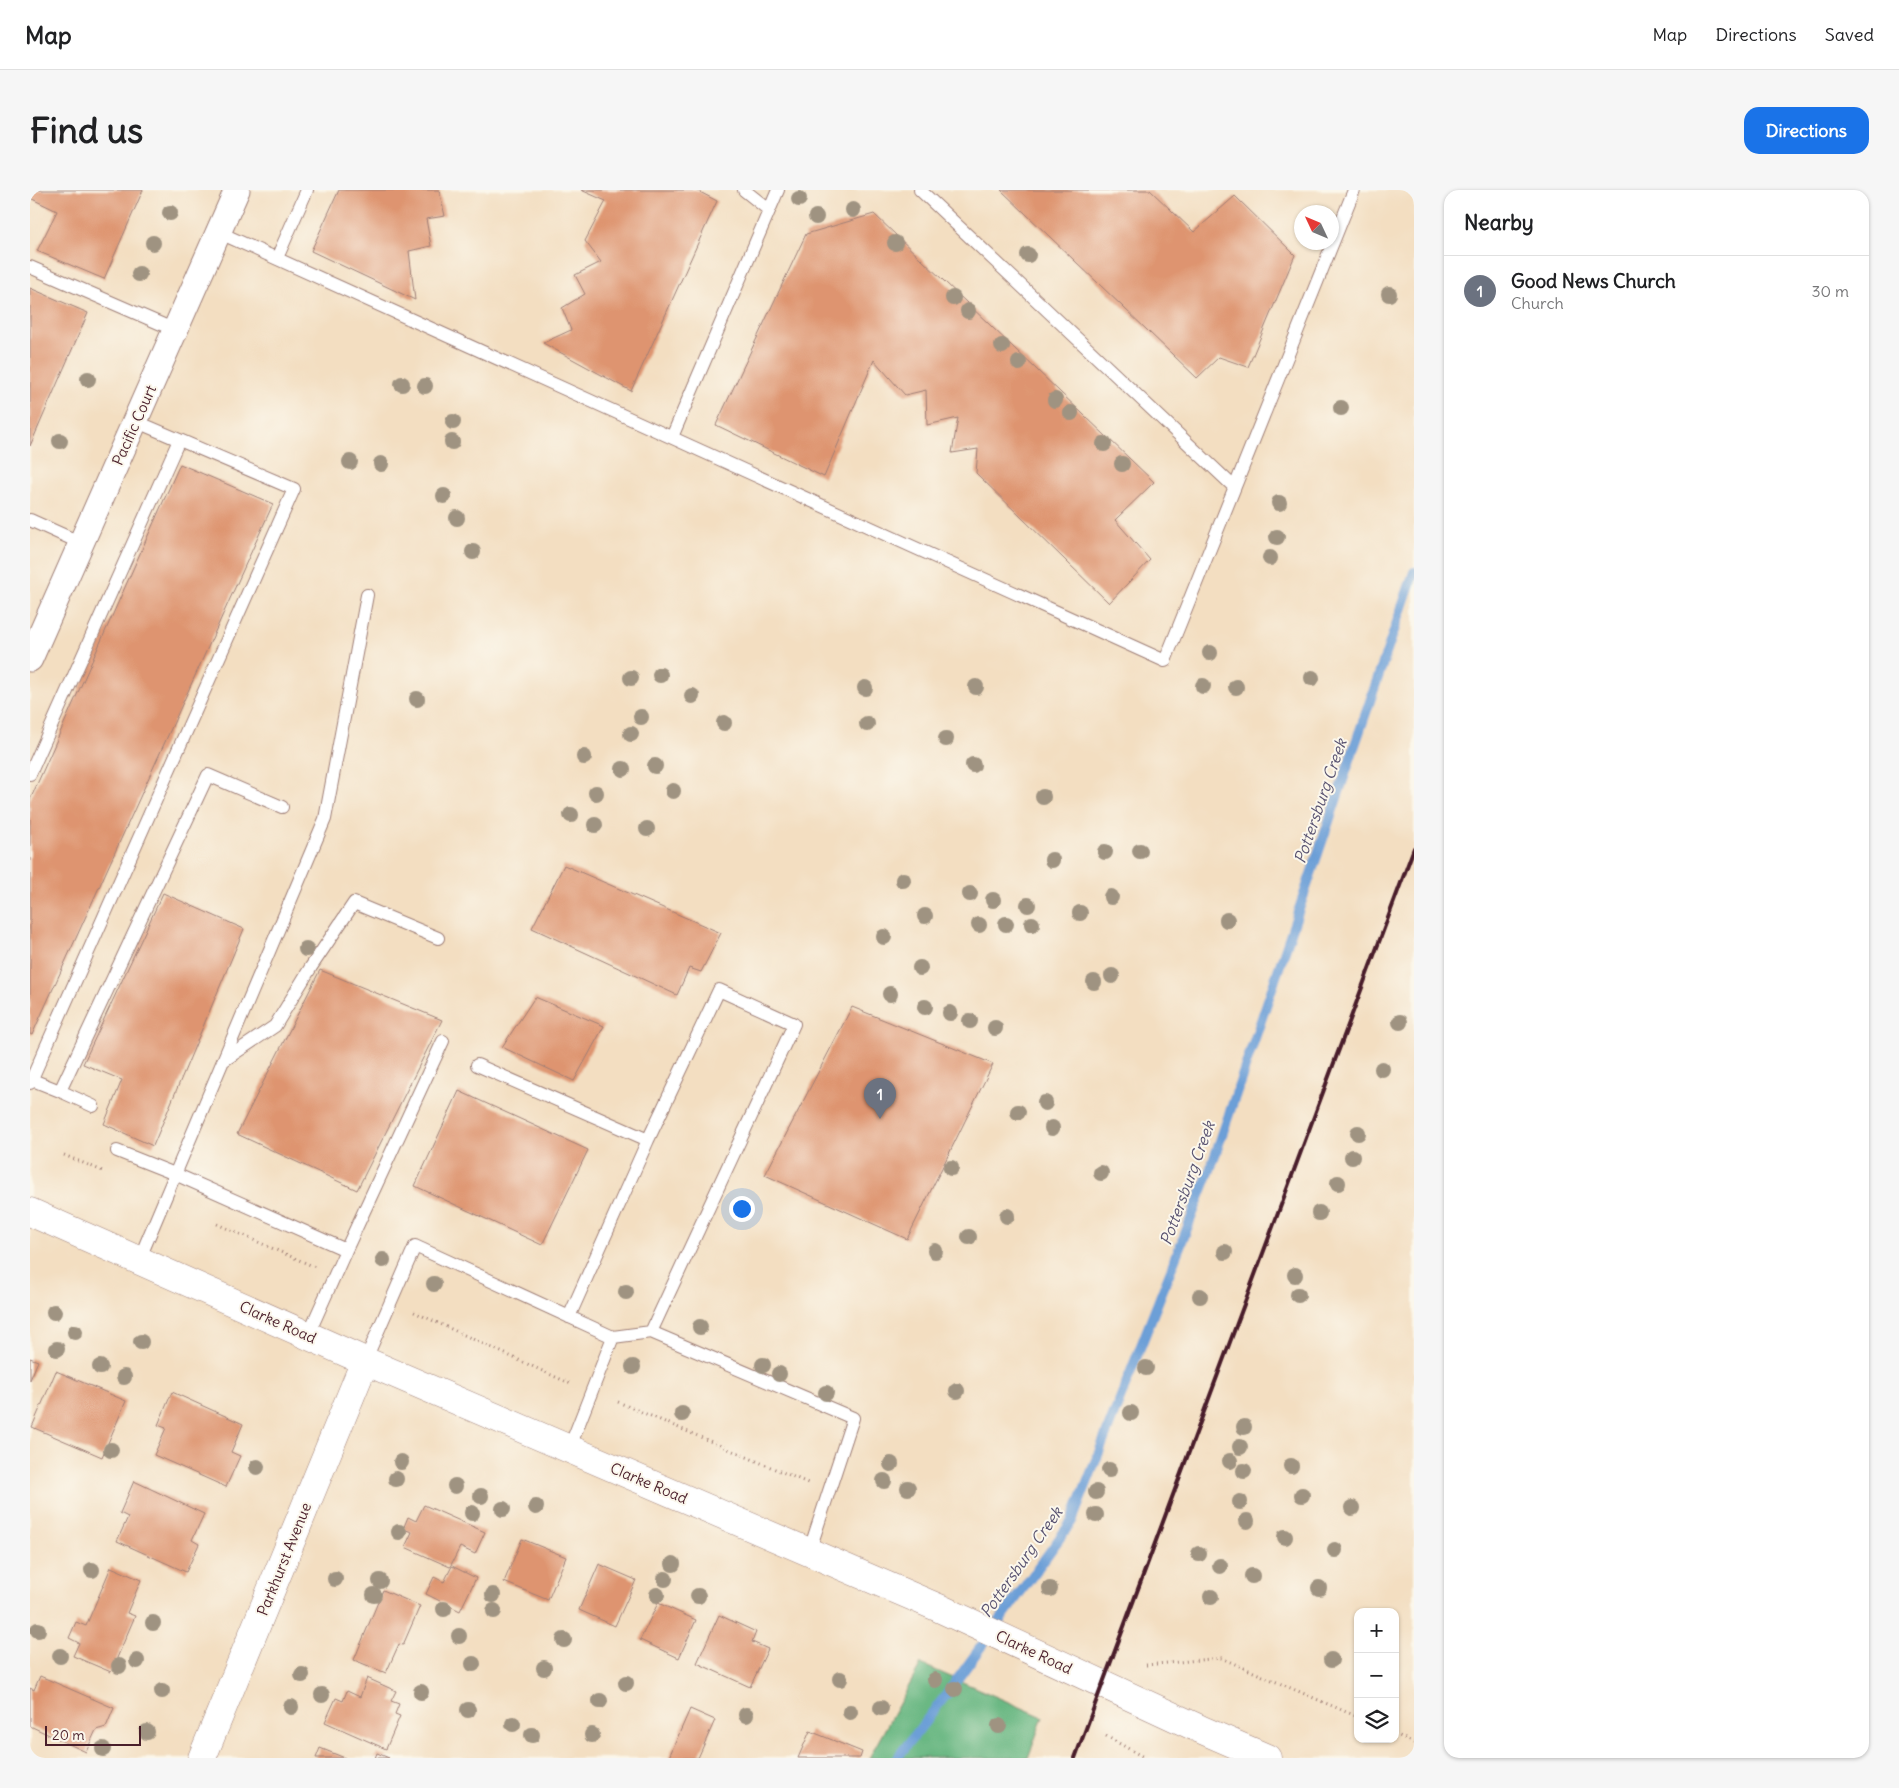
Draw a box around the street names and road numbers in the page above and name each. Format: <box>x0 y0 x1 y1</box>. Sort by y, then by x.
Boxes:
street label: Pacific Court <box>108 382 160 468</box>
street label: Clarke Road <box>237 1297 320 1347</box>
street label: Clarke Road <box>607 1458 691 1508</box>
street label: Parkhurst Avenue <box>253 1500 315 1618</box>
street label: Clarke Road <box>993 1626 1075 1678</box>

